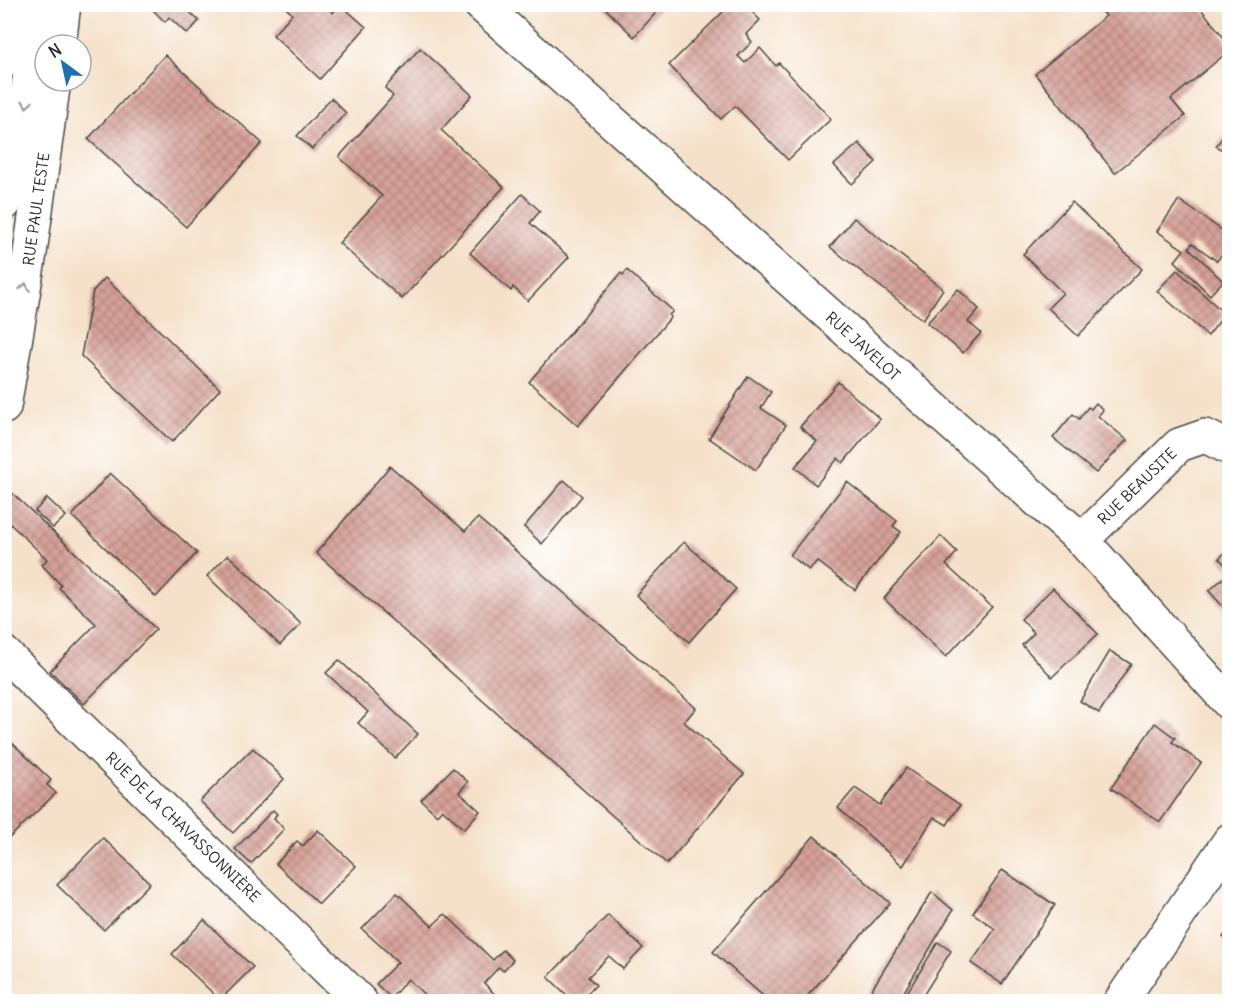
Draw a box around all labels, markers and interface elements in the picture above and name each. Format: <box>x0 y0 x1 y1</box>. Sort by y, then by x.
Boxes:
north arrow <box>33 33 93 93</box>
text: N <box>45 39 65 62</box>
one-way arrow <box>21 100 34 109</box>
street label: RUE PAUL TESTE <box>19 151 53 267</box>
one-way arrow <box>18 283 30 292</box>
street label: RUE JAVELOT <box>822 308 904 385</box>
street label: RUE BEAUSITE <box>1094 444 1180 528</box>
street label: RUE DE LA CHAVASSONNIÈRE <box>102 748 264 906</box>

